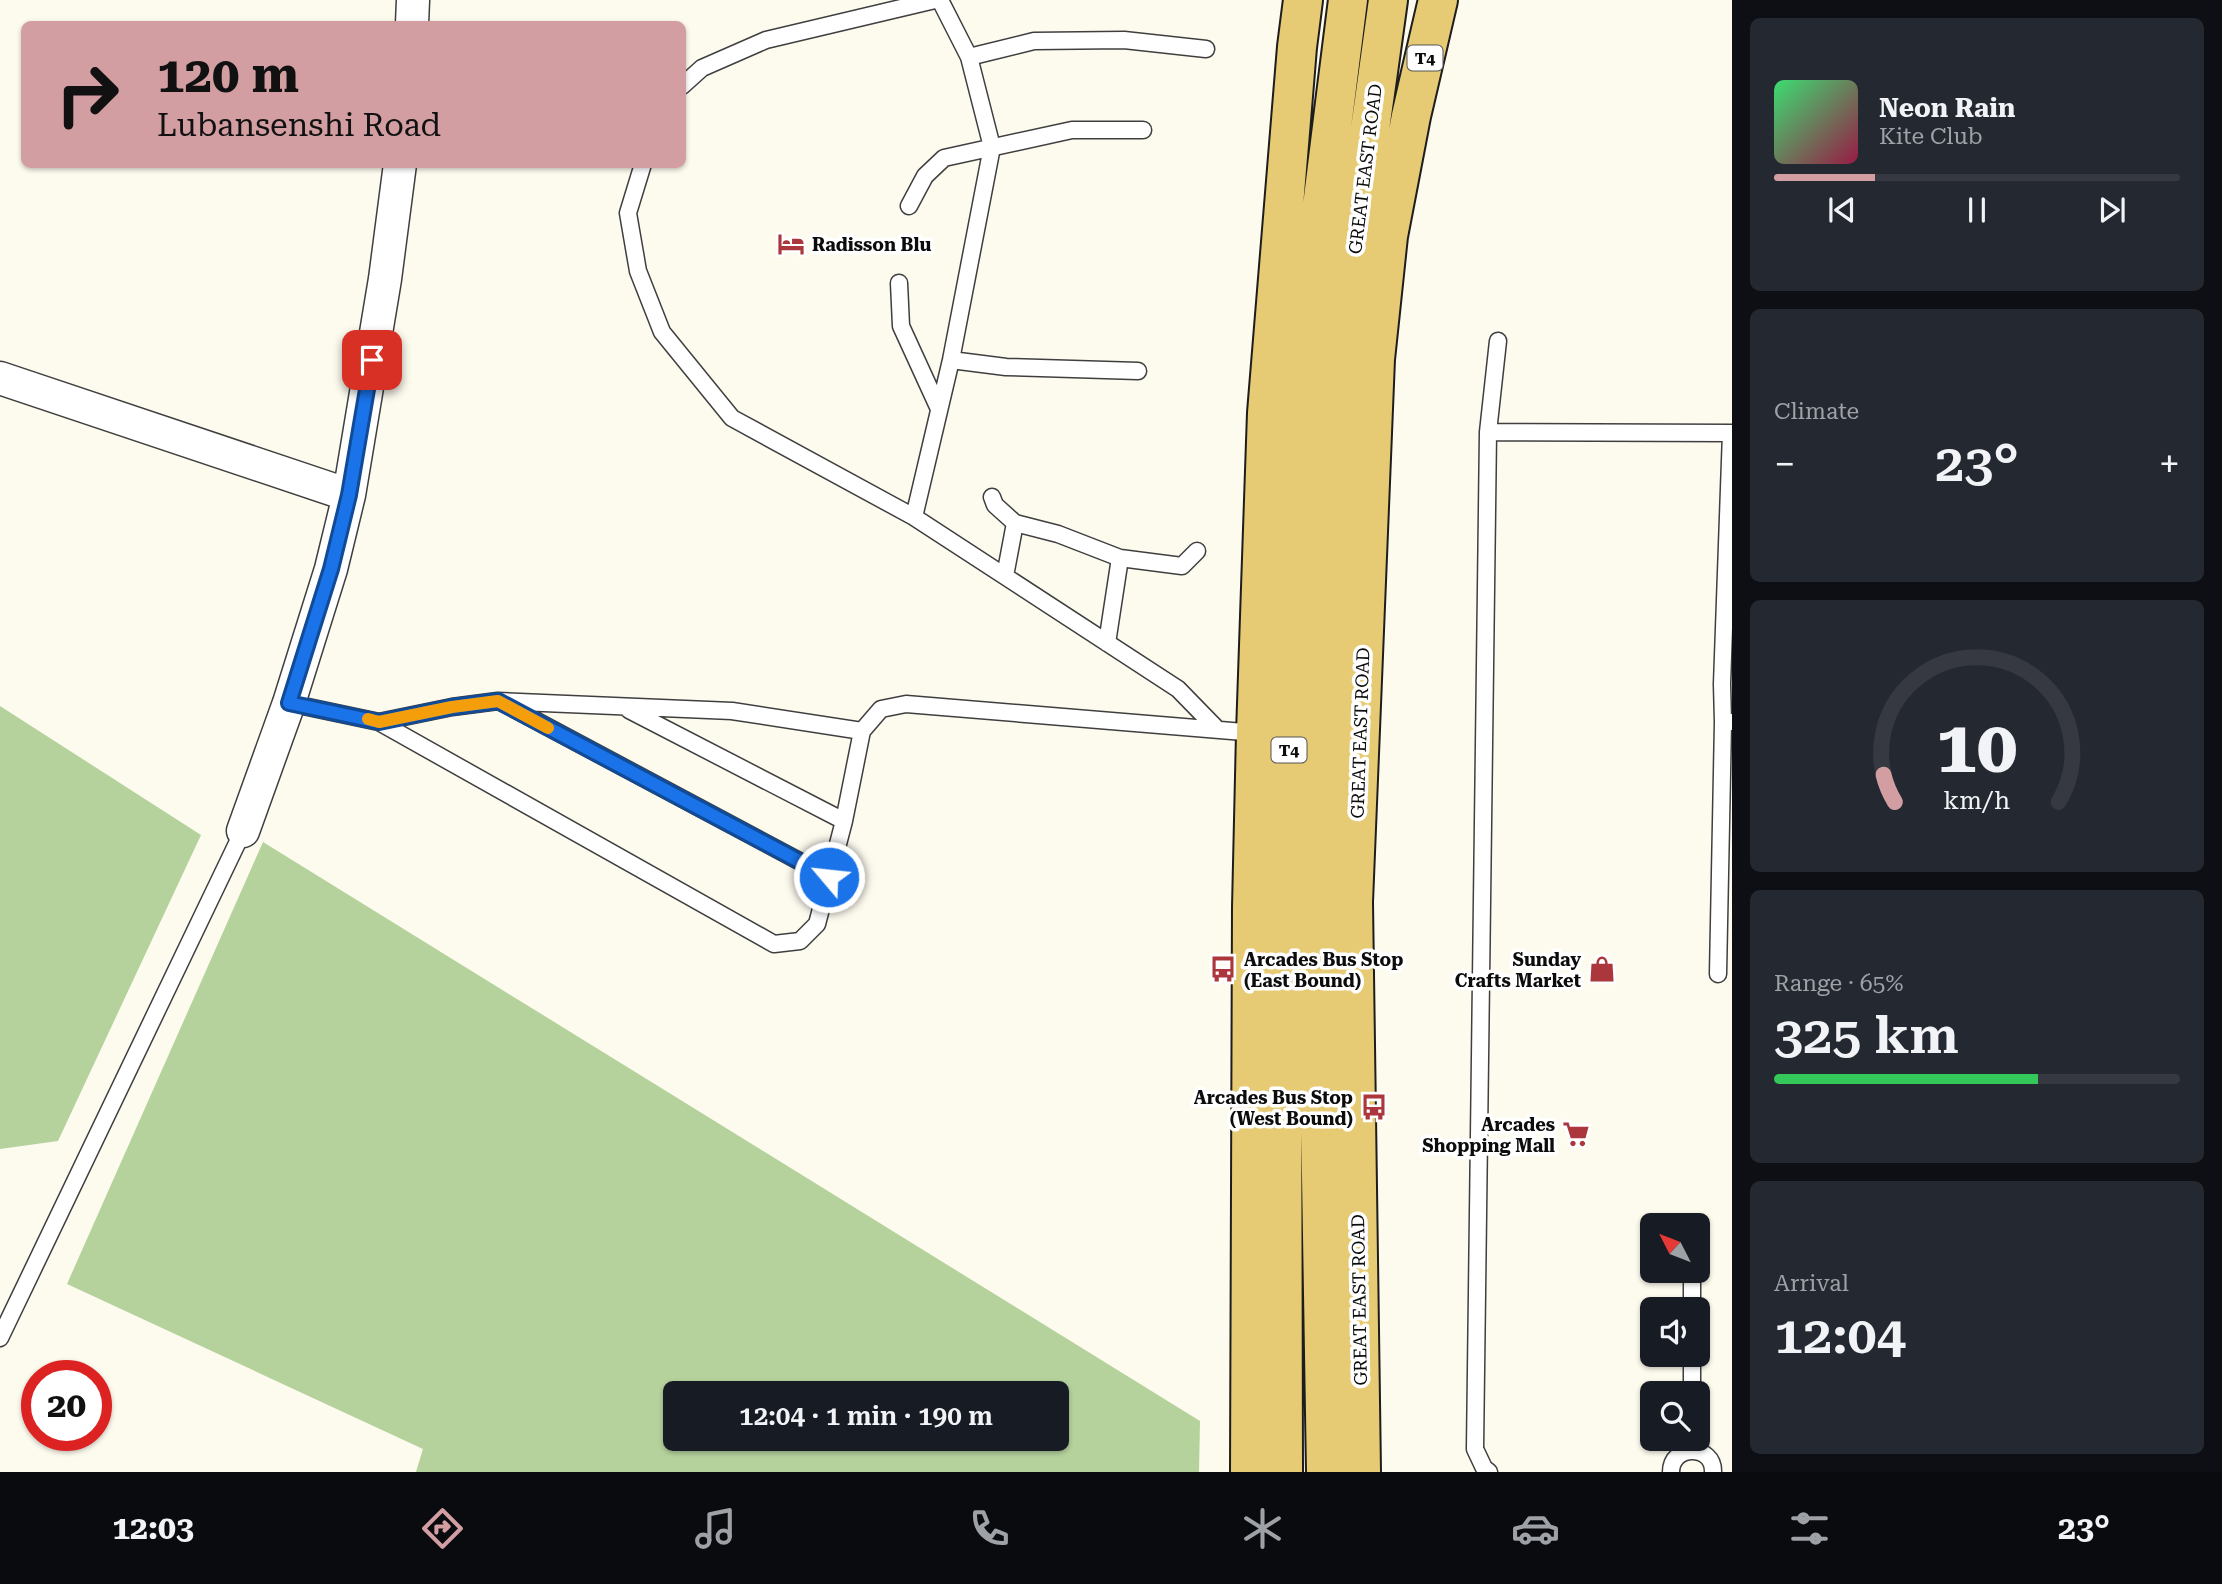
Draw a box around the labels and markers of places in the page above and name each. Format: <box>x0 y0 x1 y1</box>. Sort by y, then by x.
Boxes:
hotel icon: Radisson Blu <box>776 229 806 259</box>
place label: Radisson Blu <box>812 234 931 255</box>
pin <box>342 330 402 390</box>
place label: Arcades Bus Stop (East Bound) <box>1244 949 1403 991</box>
place label: Sunday Crafts Market <box>1455 949 1581 991</box>
bus stop icon: Arcades Bus Stop (East Bound) <box>1208 954 1238 984</box>
shop icon: Sunday Crafts Market <box>1587 954 1617 984</box>
place label: Arcades Bus Stop (West Bound) <box>1194 1087 1353 1129</box>
bus stop icon: Arcades Bus Stop (West Bound) <box>1359 1092 1389 1122</box>
place label: Arcades Shopping Mall <box>1422 1114 1555 1156</box>
supermarket icon: Arcades Shopping Mall <box>1561 1119 1591 1149</box>

